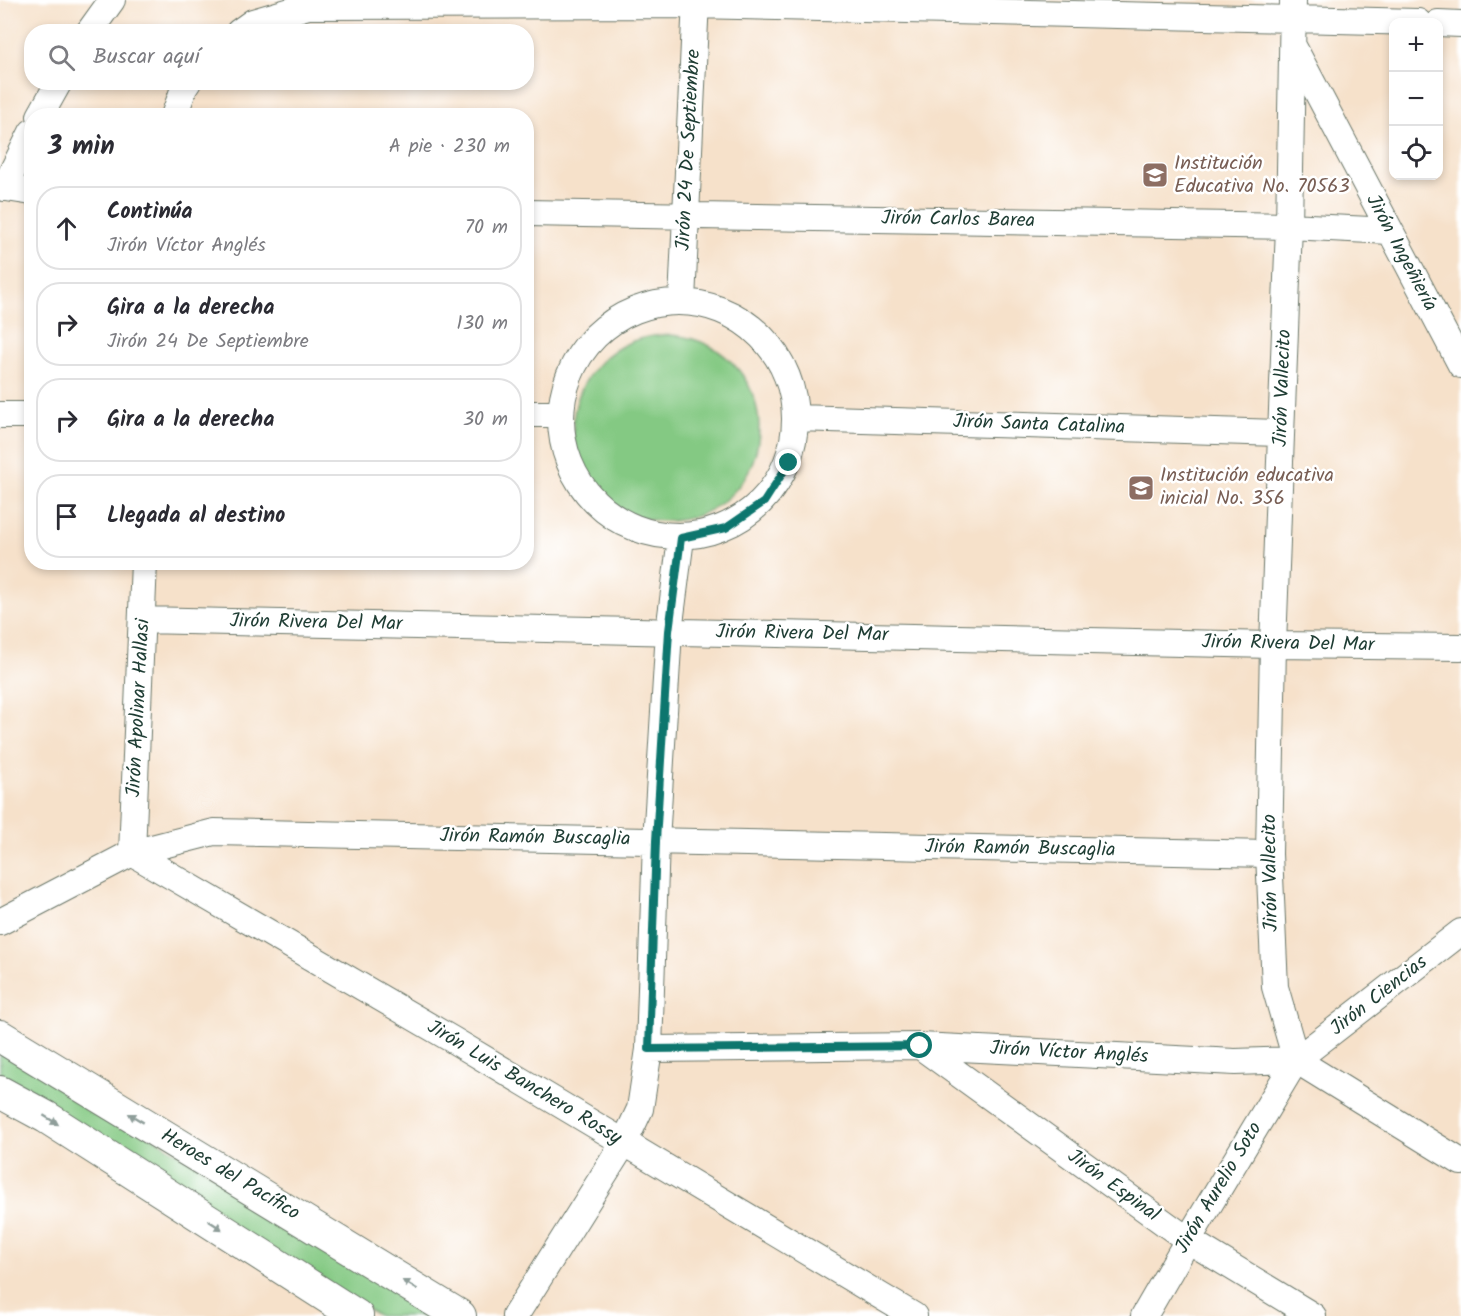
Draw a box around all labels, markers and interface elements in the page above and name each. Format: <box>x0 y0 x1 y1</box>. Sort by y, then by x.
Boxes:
map controls <box>1389 18 1443 180</box>
button: + <box>1389 18 1443 72</box>
search box <box>24 24 534 90</box>
text: Buscar aquí <box>93 40 200 75</box>
icon: search <box>45 41 78 74</box>
street label: Jirón 24 De Septiembre <box>668 48 710 252</box>
button: − <box>1389 72 1443 126</box>
text: 3 min <box>48 126 115 168</box>
button: locate <box>1389 126 1443 180</box>
text: A pie · 230 m <box>389 131 510 163</box>
place label: Institución Educativa No. 70563 <box>1174 148 1350 203</box>
school or university icon: Institución Educativa No. 70563 <box>1140 160 1170 190</box>
street label: Jirón Ingeñiería <box>1357 189 1445 317</box>
text: Continúa <box>107 195 192 230</box>
street label: Jirón Carlos Barea <box>881 203 1035 237</box>
icon: ahead <box>50 212 83 245</box>
text: 70 m <box>465 212 508 244</box>
text: Jirón Víctor Anglés <box>107 230 266 262</box>
text: Gira a la derecha <box>107 291 274 326</box>
icon: right <box>50 308 83 341</box>
text: 130 m <box>456 308 508 340</box>
text: Jirón 24 De Septiembre <box>107 326 309 358</box>
street label: Jirón Vallecito <box>1265 329 1301 447</box>
text: Gira a la derecha <box>107 403 274 438</box>
icon: right <box>50 404 83 437</box>
text: 30 m <box>463 404 508 436</box>
street label: Jirón Santa Catalina <box>952 406 1126 444</box>
route end <box>775 449 801 475</box>
place label: Institución educativa inicial No. 356 <box>1160 460 1334 515</box>
school or university icon: Institución educativa inicial No. 356 <box>1126 473 1156 503</box>
text: Llegada al destino <box>107 499 285 534</box>
icon: arrive <box>50 500 83 533</box>
street label: Jirón Rivera Del Mar <box>229 605 404 641</box>
street label: Jirón Rivera Del Mar <box>715 616 890 652</box>
street label: Jirón Apolinar Hallasi <box>118 617 160 798</box>
street label: Jirón Rivera Del Mar <box>1201 626 1376 662</box>
street label: Jirón Vallecito <box>1254 814 1288 932</box>
street label: Jirón Ramón Buscaglia <box>439 820 631 856</box>
street label: Jirón Ramón Buscaglia <box>924 831 1116 867</box>
street label: Jirón Ciencias <box>1323 947 1435 1044</box>
street label: Jirón Luis Banchero Rossy <box>420 1012 628 1154</box>
route start <box>906 1032 932 1058</box>
street label: Jirón Víctor Anglés <box>989 1033 1150 1073</box>
one-way arrow <box>128 1112 144 1123</box>
one-way arrow <box>43 1115 59 1126</box>
street label: Jirón Aurelio Soto <box>1167 1116 1271 1260</box>
street label: Heroes del Pacífico <box>154 1121 306 1229</box>
street label: Jirón Espinal <box>1060 1141 1166 1231</box>
one-way arrow <box>207 1220 224 1231</box>
one-way arrow <box>402 1280 418 1291</box>

